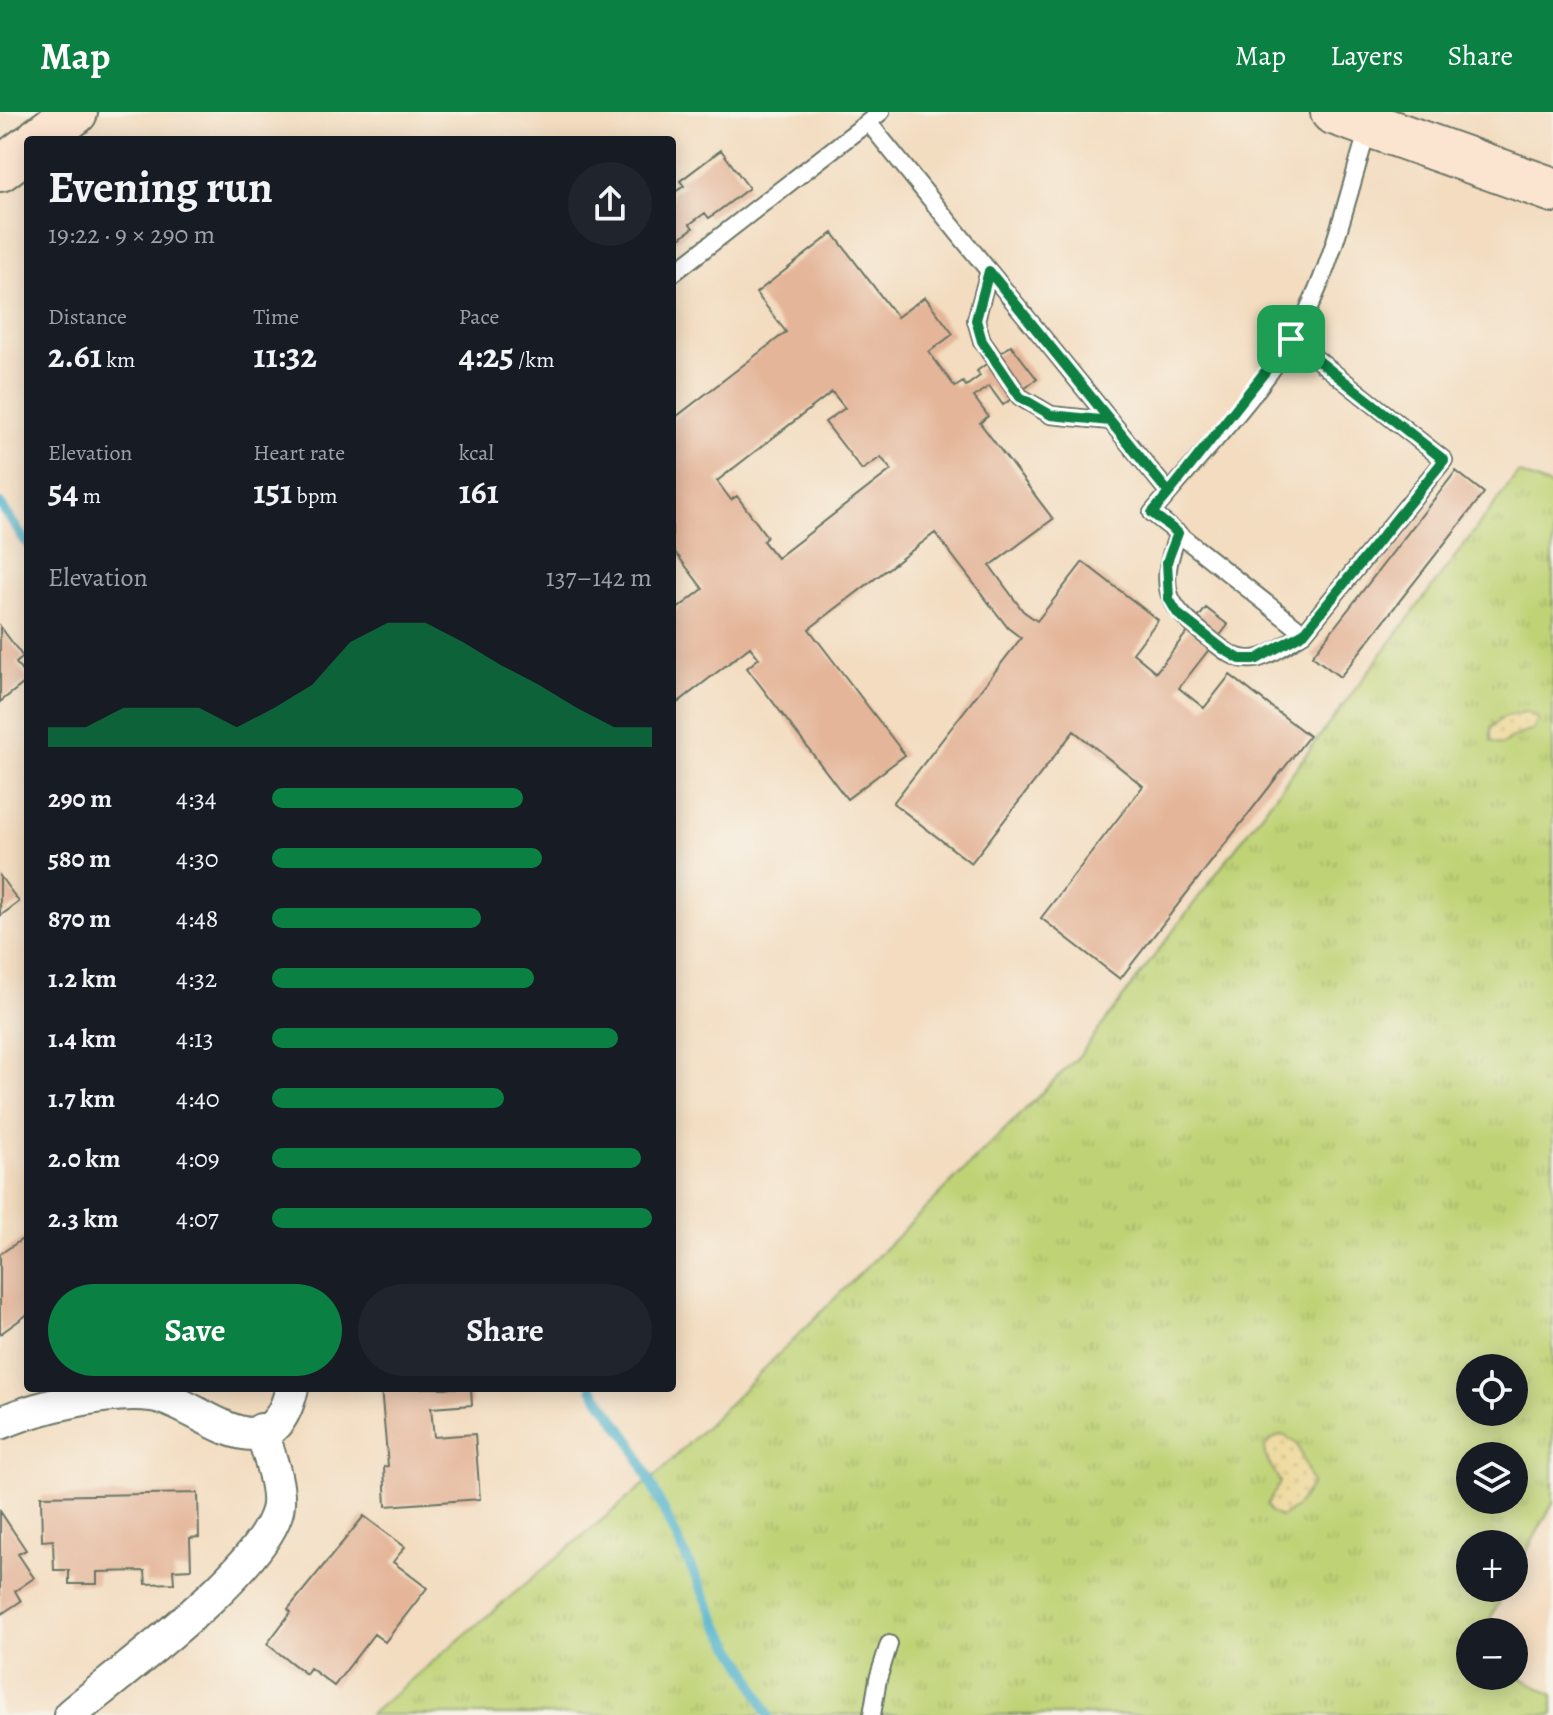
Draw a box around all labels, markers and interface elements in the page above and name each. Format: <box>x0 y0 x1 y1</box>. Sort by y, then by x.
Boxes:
text: Map <box>40 30 110 82</box>
text: Map <box>1235 37 1286 75</box>
text: Layers <box>1330 37 1403 75</box>
text: Share <box>1447 37 1513 75</box>
text: Evening run <box>48 157 273 217</box>
button: share <box>568 162 652 246</box>
text: 19:22 · 9 × 290 m <box>48 217 215 252</box>
text: Distance <box>48 302 127 332</box>
text: Time <box>253 302 299 332</box>
text: Pace <box>459 302 499 332</box>
pin <box>1257 305 1325 373</box>
icon: arrive <box>1269 317 1313 361</box>
text: 2.61 <box>48 332 102 379</box>
text: 11:32 <box>253 332 317 379</box>
text: 4:25 <box>459 332 514 379</box>
text: km <box>102 345 135 375</box>
text: /km <box>514 345 555 375</box>
text: Elevation <box>48 438 132 468</box>
text: Heart rate <box>253 438 345 468</box>
text: kcal <box>459 438 494 468</box>
text: 54 <box>48 468 79 515</box>
text: 151 <box>253 468 292 515</box>
text: 161 <box>459 468 499 515</box>
text: m <box>79 481 101 511</box>
text: bpm <box>292 481 338 511</box>
text: Elevation <box>48 560 148 595</box>
text: 137–142 m <box>546 560 652 595</box>
text: 290 m <box>48 781 112 816</box>
text: 4:34 <box>176 781 217 816</box>
text: 580 m <box>48 841 111 876</box>
text: 4:30 <box>176 841 219 876</box>
text: 870 m <box>48 901 111 936</box>
text: 4:48 <box>176 901 218 936</box>
text: 1.2 km <box>48 961 117 996</box>
text: 4:32 <box>176 961 217 996</box>
text: 1.4 km <box>48 1021 116 1056</box>
text: 4:13 <box>176 1021 214 1056</box>
text: 1.7 km <box>48 1081 115 1116</box>
text: 4:40 <box>176 1081 220 1116</box>
text: 2.0 km <box>48 1141 121 1176</box>
text: 4:09 <box>176 1141 220 1176</box>
text: 2.3 km <box>48 1201 119 1236</box>
text: 4:07 <box>176 1201 219 1236</box>
button: Save <box>48 1284 342 1376</box>
button: Share <box>358 1284 652 1376</box>
map controls <box>1456 1354 1528 1690</box>
button: locate <box>1456 1354 1528 1426</box>
button: layers <box>1456 1442 1528 1514</box>
button: + <box>1456 1530 1528 1602</box>
button: − <box>1456 1618 1528 1690</box>

